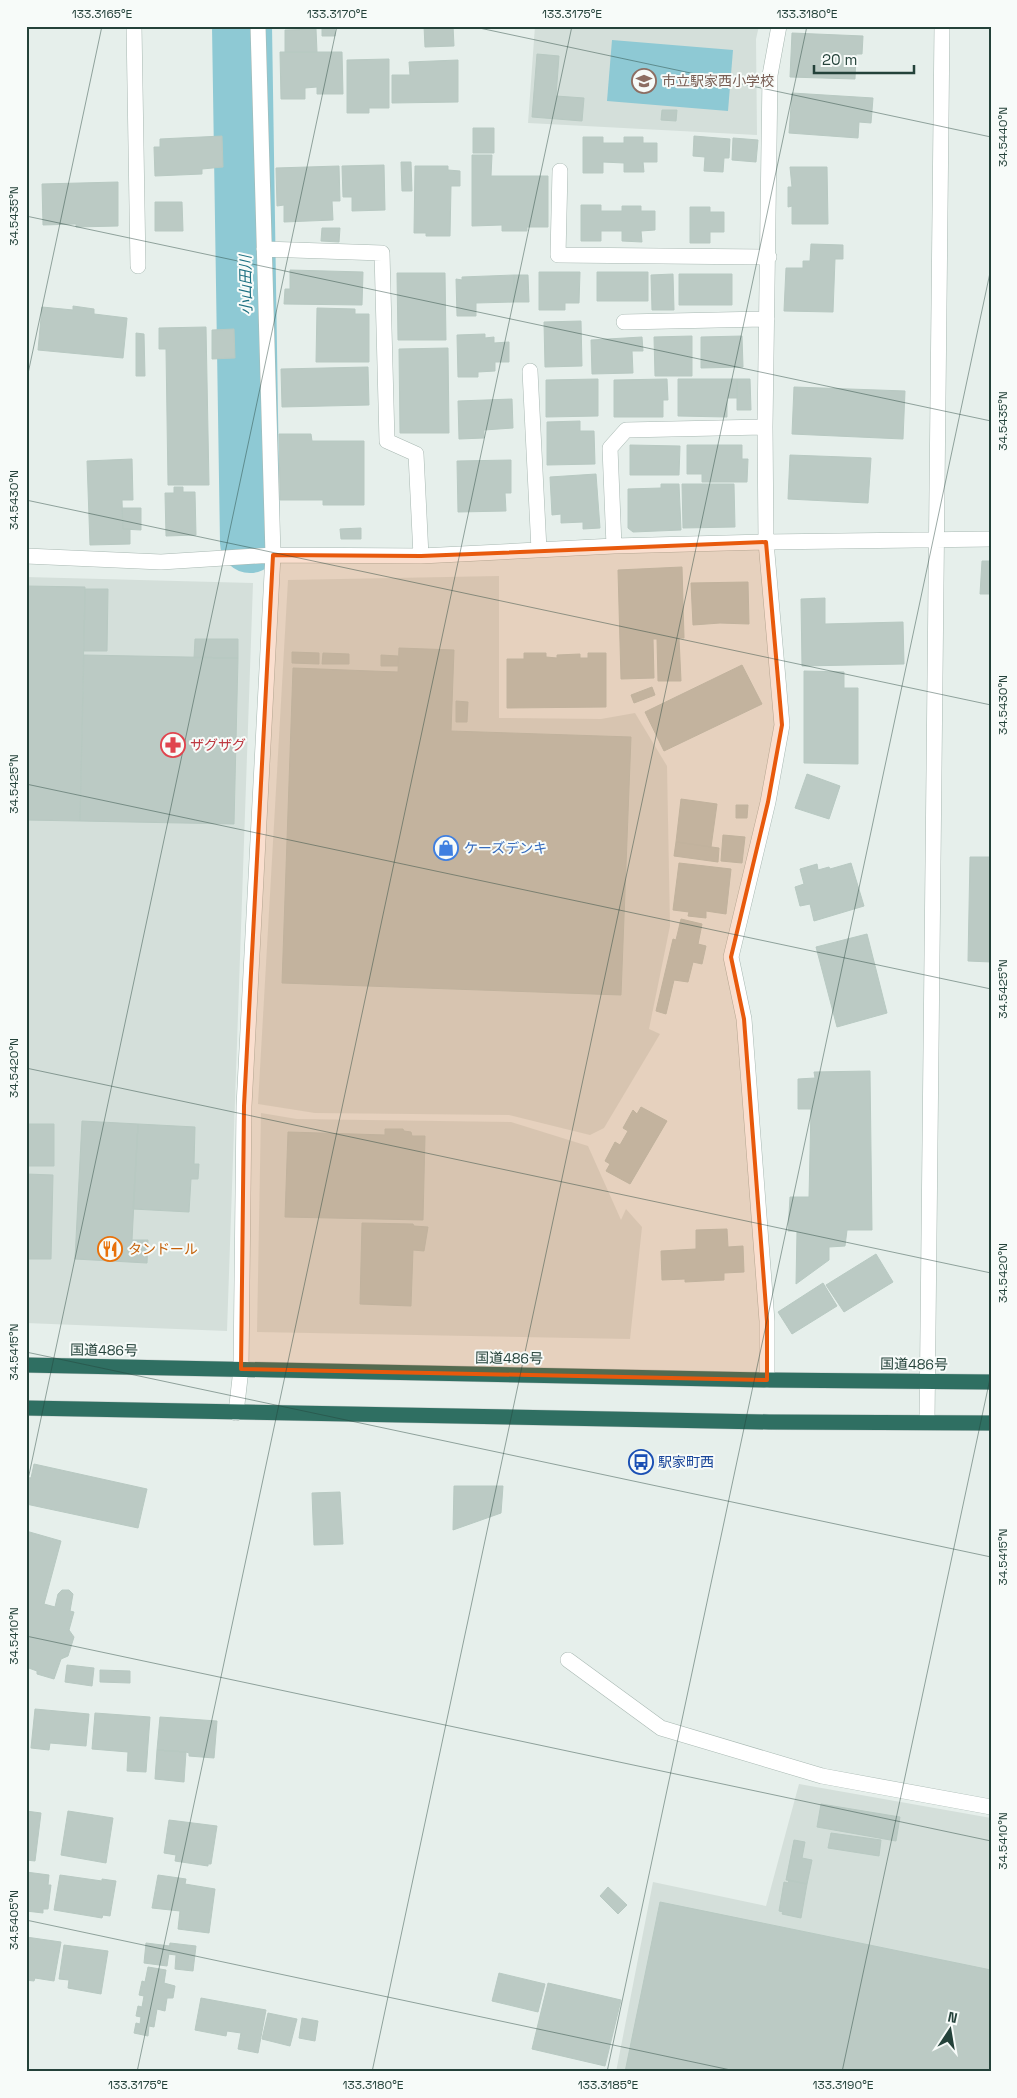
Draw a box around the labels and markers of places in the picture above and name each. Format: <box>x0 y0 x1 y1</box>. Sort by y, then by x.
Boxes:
school or university icon: 市立駅家西小学校 <box>631 68 657 94</box>
place label: 市立駅家西小学校 <box>662 72 774 90</box>
pharmacy icon: ザグザグ <box>160 732 186 758</box>
place label: ザグザグ <box>190 736 246 754</box>
shop icon: ケーズデンキ <box>433 835 459 861</box>
place label: ケーズデンキ <box>464 839 547 857</box>
restaurant icon: タンドール <box>97 1236 123 1262</box>
place label: タンドール <box>128 1240 198 1258</box>
bus stop icon: 駅家町西 <box>628 1449 654 1475</box>
place label: 駅家町西 <box>658 1453 714 1471</box>

